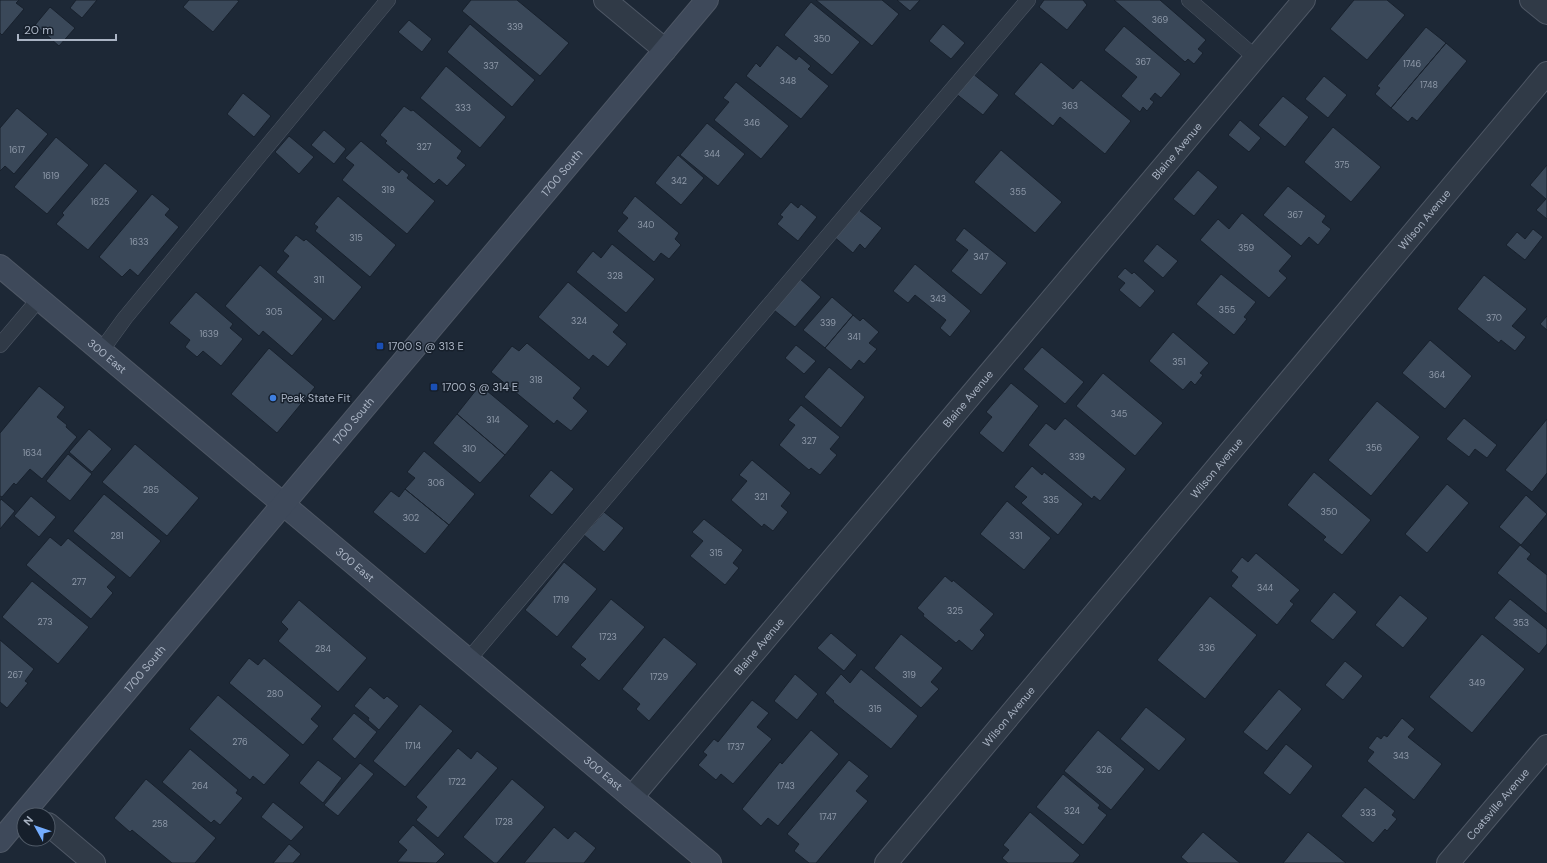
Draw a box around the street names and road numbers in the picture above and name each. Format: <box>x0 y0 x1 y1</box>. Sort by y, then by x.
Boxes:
street label: Blaine Avenue <box>1149 119 1205 183</box>
street label: 1700 South <box>538 146 585 199</box>
street label: Wilson Avenue <box>1395 186 1454 253</box>
street label: 300 East <box>85 336 129 376</box>
street label: Blaine Avenue <box>940 367 996 430</box>
street label: 1700 South <box>330 394 377 447</box>
street label: Wilson Avenue <box>1187 435 1246 501</box>
street label: 300 East <box>333 544 377 585</box>
street label: Blaine Avenue <box>731 615 787 678</box>
street label: 1700 South <box>121 642 168 695</box>
street label: Wilson Avenue <box>979 683 1038 750</box>
street label: 300 East <box>581 753 625 793</box>
street label: Coatsville Avenue <box>1463 765 1532 843</box>

